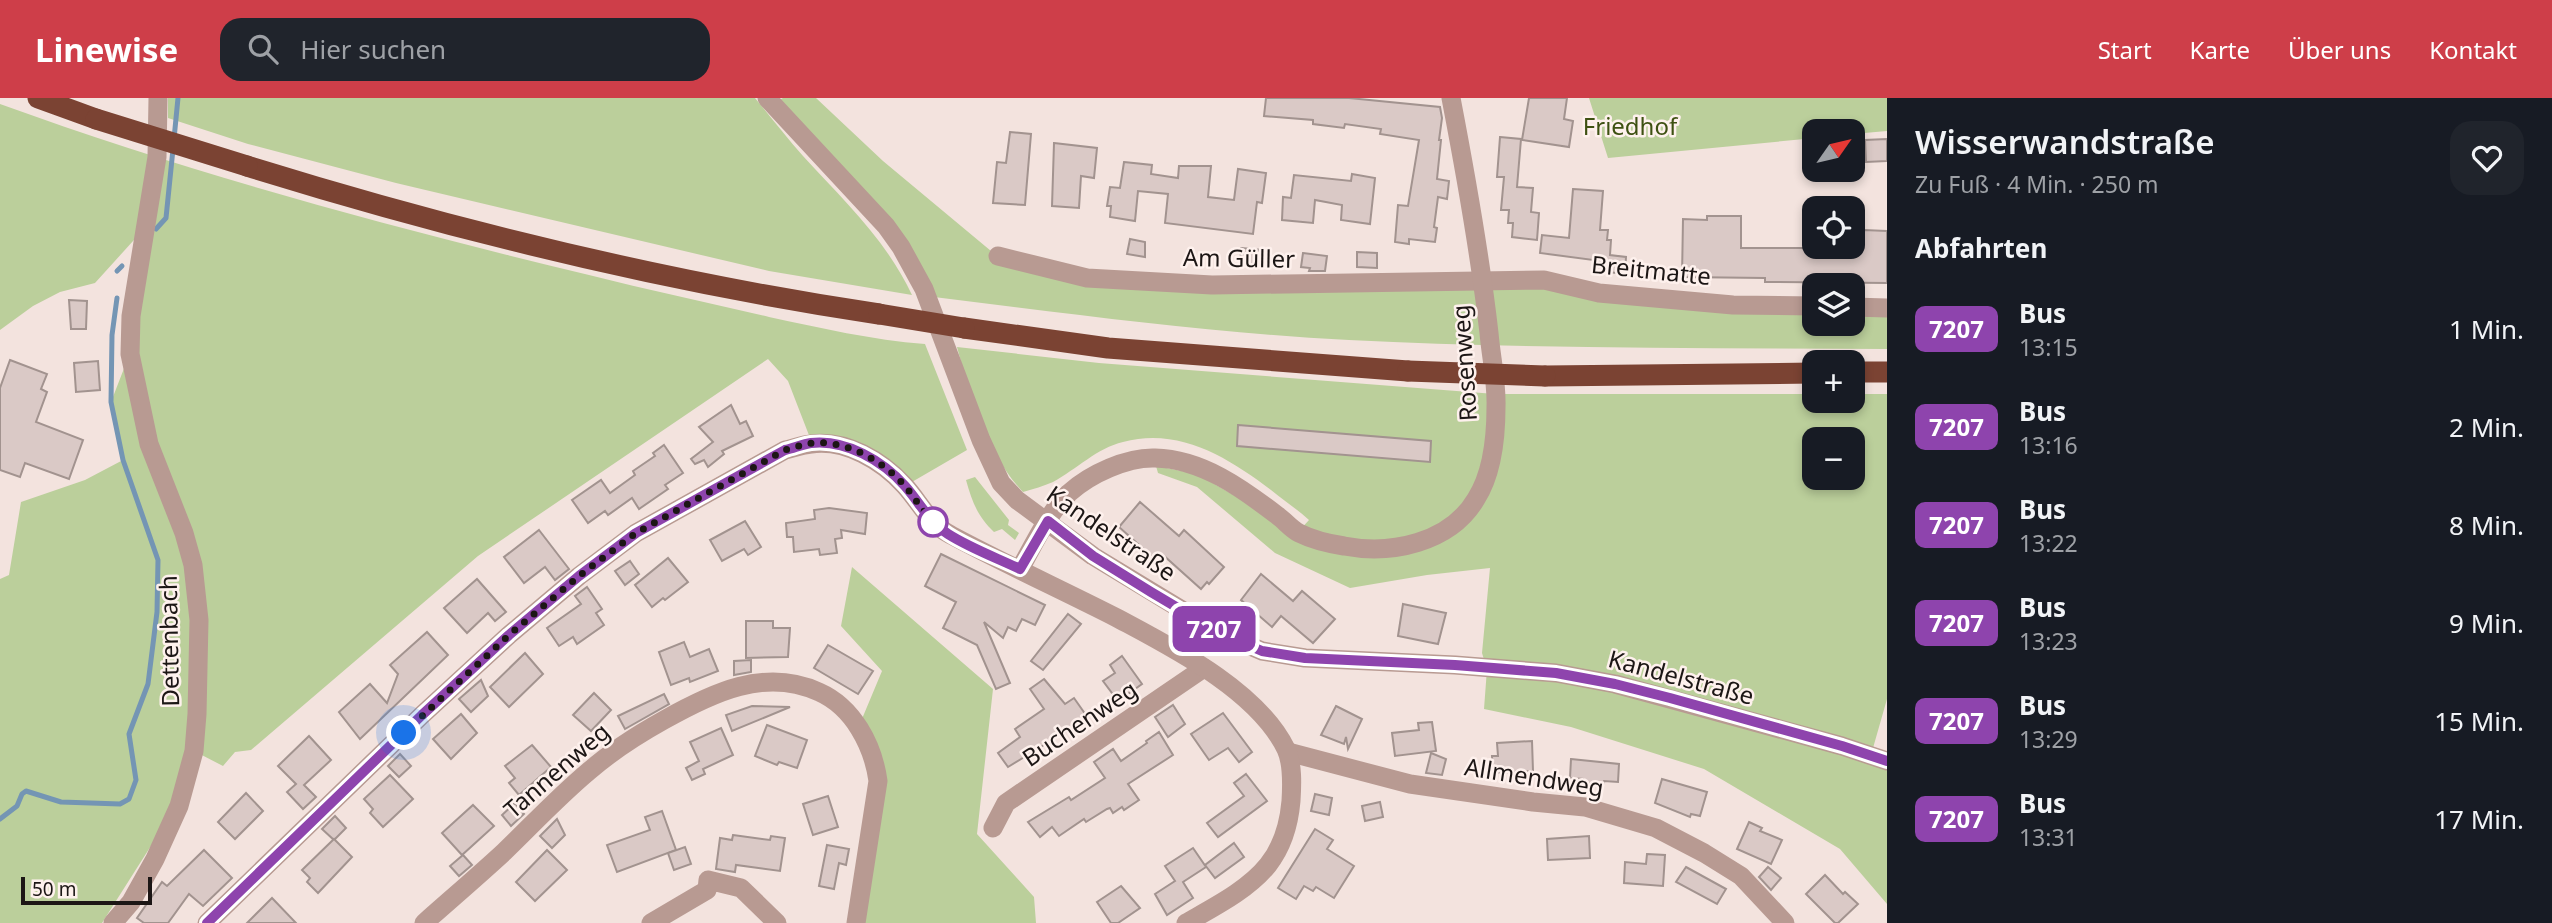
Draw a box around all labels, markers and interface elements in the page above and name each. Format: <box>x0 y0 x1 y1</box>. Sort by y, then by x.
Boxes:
search box <box>220 18 710 81</box>
text: Linewise <box>35 27 178 72</box>
icon: search <box>244 30 282 68</box>
text: Hier suchen <box>300 31 446 67</box>
text: Start <box>2098 33 2152 66</box>
text: Karte <box>2190 33 2250 66</box>
text: Über uns <box>2288 33 2391 66</box>
text: Kontakt <box>2429 33 2517 66</box>
park label: Friedhof <box>1583 109 1679 142</box>
north arrow <box>1802 119 1866 182</box>
map controls <box>1802 119 1865 490</box>
text: Wisserwandstraße <box>1915 119 2215 164</box>
button: heart <box>2450 121 2524 195</box>
text: Zu Fuß · 4 Min. · 250 m <box>1915 168 2159 200</box>
button: locate <box>1802 196 1865 259</box>
text: Abfahrten <box>1915 230 2047 266</box>
street label: Am Güller <box>1183 240 1295 275</box>
street label: Breitmatte <box>1590 247 1713 292</box>
button: layers <box>1802 273 1865 336</box>
text: Bus <box>2019 295 2066 331</box>
street label: Rosenweg <box>1443 304 1484 422</box>
text: 1 Min. <box>2449 311 2524 347</box>
text: 7207 <box>1929 312 1984 345</box>
text: 13:15 <box>2019 331 2078 363</box>
button: + <box>1802 350 1865 413</box>
text: Bus <box>2019 393 2066 429</box>
text: 2 Min. <box>2449 409 2524 445</box>
text: 7207 <box>1929 410 1984 443</box>
button: − <box>1802 427 1865 490</box>
text: 13:16 <box>2019 429 2078 461</box>
street label: Kandelstraße <box>1041 477 1183 588</box>
text: Bus <box>2019 491 2066 527</box>
unlabelled marker <box>918 507 948 537</box>
text: 8 Min. <box>2449 507 2524 543</box>
text: 7207 <box>1929 508 1984 541</box>
text: 13:22 <box>2019 527 2078 559</box>
street label: Dettenbach <box>151 575 186 707</box>
text: Bus <box>2019 589 2066 625</box>
text: 9 Min. <box>2449 605 2524 641</box>
line badge: 7207 <box>1165 606 1263 652</box>
text: 7207 <box>1929 606 1984 639</box>
text: 7207 <box>1187 612 1241 645</box>
text: 13:23 <box>2019 625 2078 657</box>
street label: Kandelstraße <box>1605 641 1758 712</box>
street label: Buchenweg <box>1015 672 1143 773</box>
text: Bus <box>2019 687 2066 723</box>
text: 15 Min. <box>2434 703 2524 739</box>
text: 7207 <box>1929 704 1984 737</box>
your location <box>386 715 421 750</box>
street label: Tannenweg <box>496 715 616 825</box>
text: 13:29 <box>2019 723 2078 755</box>
street label: Allmendweg <box>1462 749 1606 804</box>
text: Bus <box>2019 785 2066 821</box>
text: 17 Min. <box>2434 801 2524 837</box>
text: 7207 <box>1929 802 1984 835</box>
text: 13:31 <box>2019 821 2078 853</box>
scale bar <box>21 874 152 906</box>
text: 50 m <box>32 876 76 902</box>

